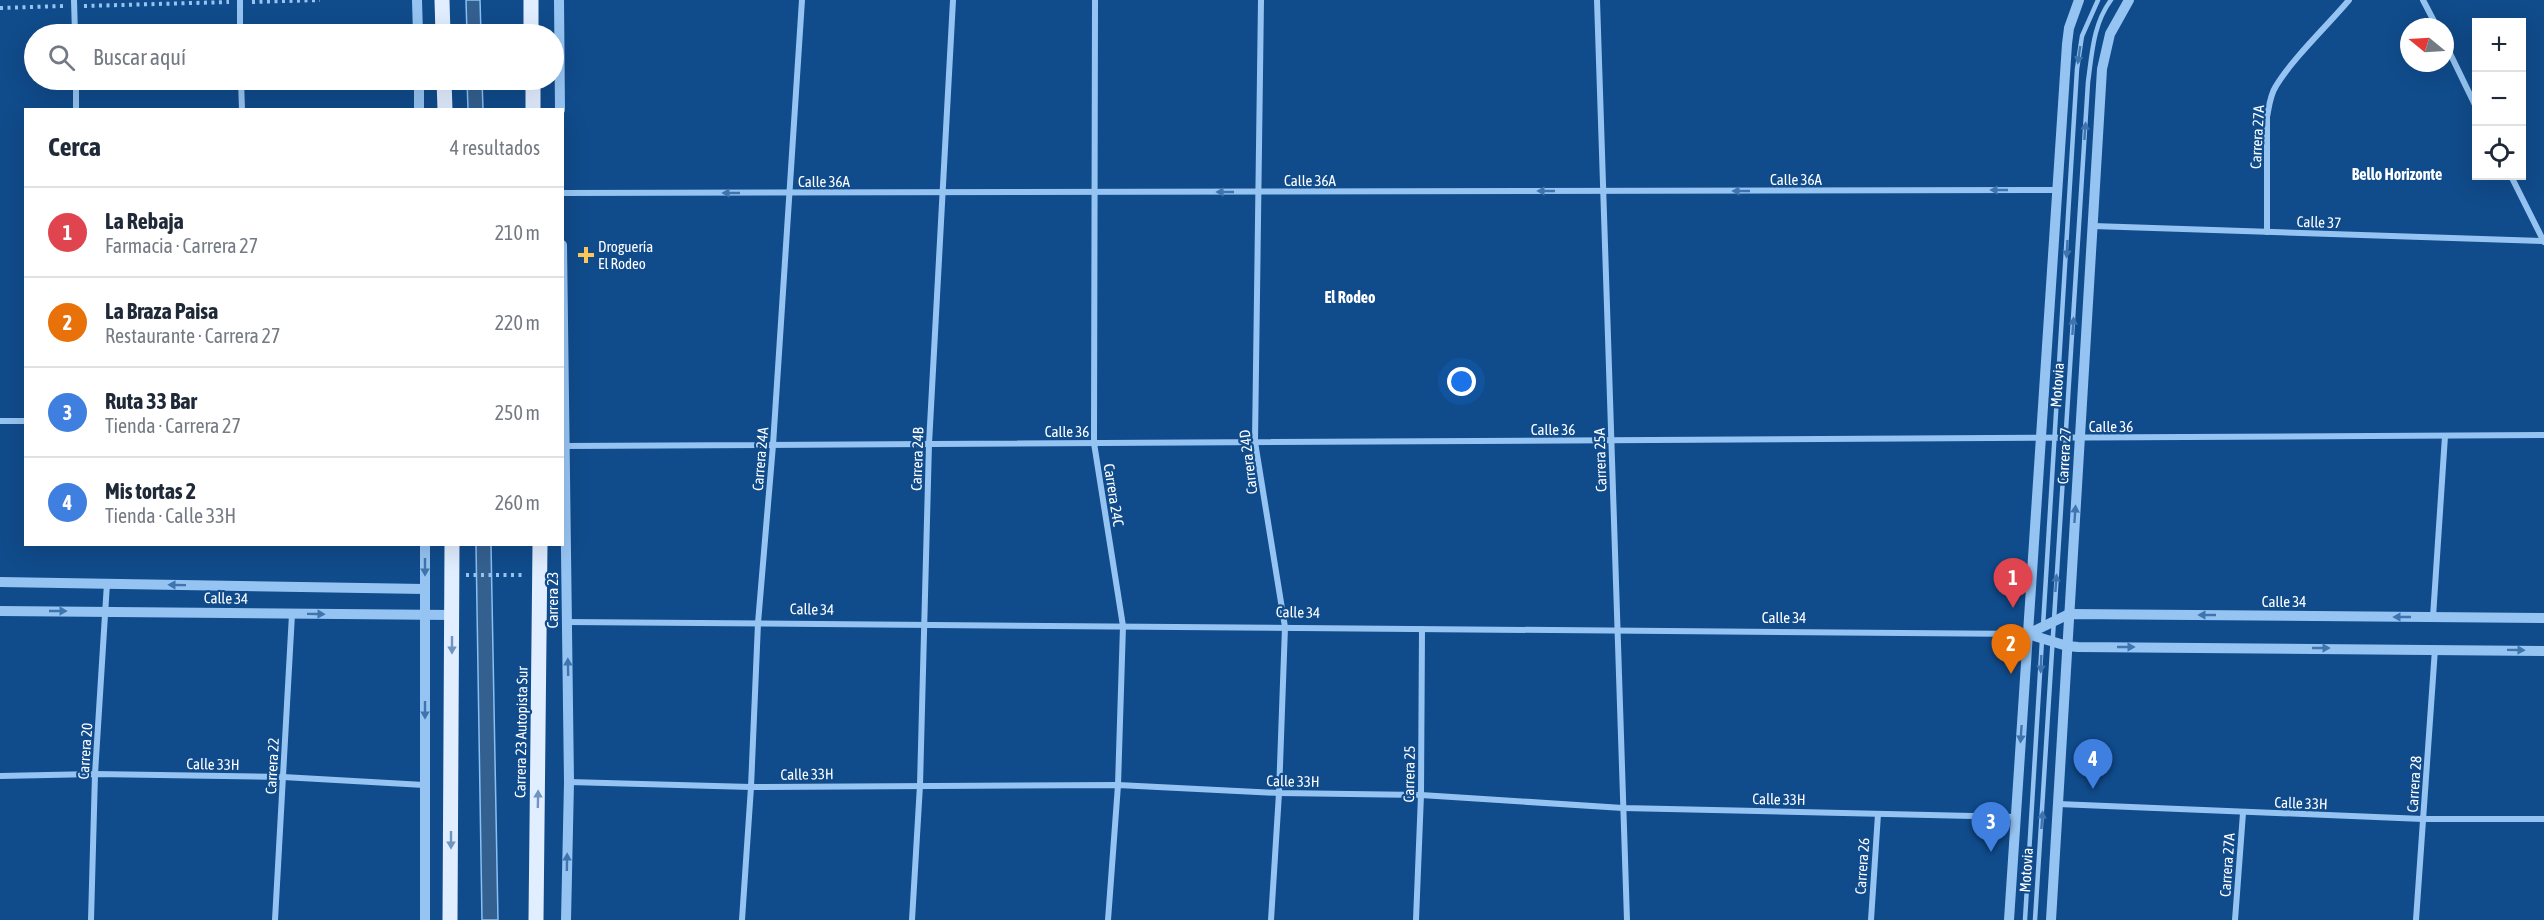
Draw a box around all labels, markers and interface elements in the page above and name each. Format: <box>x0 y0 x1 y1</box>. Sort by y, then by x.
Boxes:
north arrow <box>2400 18 2454 72</box>
map controls <box>2472 18 2526 180</box>
button: + <box>2472 18 2526 72</box>
search box <box>24 24 564 90</box>
icon: search <box>45 41 78 74</box>
text: Buscar aquí <box>93 44 186 70</box>
one-way arrow <box>2075 46 2084 65</box>
button: − <box>2472 72 2526 126</box>
street label: Carrera 27A <box>2247 104 2267 169</box>
one-way arrow <box>2080 122 2089 141</box>
button: locate <box>2472 126 2526 180</box>
text: Cerca <box>48 132 101 162</box>
text: 4 resultados <box>450 136 540 159</box>
district label: Bello Horizonte <box>2352 165 2442 183</box>
street label: Calle 36A <box>1770 171 1823 188</box>
street label: Calle 36A <box>1284 172 1337 189</box>
street label: Calle 36A <box>798 173 851 190</box>
one-way arrow <box>1989 185 2008 195</box>
one-way arrow <box>1536 186 1555 196</box>
one-way arrow <box>1731 186 1750 196</box>
one-way arrow <box>1215 187 1234 197</box>
one-way arrow <box>722 188 741 198</box>
text: La Rebaja <box>105 208 184 234</box>
street label: Calle 37 <box>2296 213 2342 231</box>
text: 1 <box>63 221 72 244</box>
text: 210 m <box>495 221 540 244</box>
text: Farmacia · Carrera 27 <box>105 234 258 257</box>
place label: Droguería El Rodeo <box>598 238 653 272</box>
one-way arrow <box>2062 240 2071 259</box>
marker: Droguería El Rodeo <box>579 248 593 262</box>
district label: El Rodeo <box>1324 288 1376 306</box>
text: La Braza Paisa <box>105 298 218 324</box>
text: 2 <box>63 311 72 334</box>
text: 220 m <box>495 311 540 334</box>
one-way arrow <box>2068 316 2077 335</box>
text: Restaurante · Carrera 27 <box>105 324 280 347</box>
street label: Motovia <box>2047 362 2067 408</box>
your location <box>1447 367 1476 396</box>
text: Ruta 33 Bar <box>105 388 197 414</box>
text: 3 <box>63 401 72 424</box>
text: 250 m <box>495 401 540 424</box>
text: Tienda · Carrera 27 <box>105 414 241 437</box>
street label: Calle 36 <box>2089 418 2133 435</box>
street label: Calle 36 <box>1531 421 1575 438</box>
street label: Calle 36 <box>1045 423 1089 440</box>
street label: Carrera 24A <box>749 426 771 492</box>
street label: Carrera 24B <box>907 427 927 491</box>
street label: Carrera 25A <box>1590 427 1610 492</box>
street label: Carrera 27 <box>2054 427 2074 485</box>
street label: Carrera 24D <box>1236 429 1260 495</box>
street label: Carrera 24C <box>1101 462 1127 528</box>
text: Mis tortas 2 <box>105 478 196 504</box>
text: 4 <box>63 491 72 514</box>
text: 260 m <box>495 491 540 514</box>
text: Tienda · Calle 33H <box>105 504 236 527</box>
one-way arrow <box>2071 504 2080 523</box>
one-way arrow <box>420 557 430 576</box>
pin: 1 <box>1994 558 2032 608</box>
street label: Carrera 23 <box>544 572 561 628</box>
one-way arrow <box>2052 574 2061 593</box>
one-way arrow <box>168 580 187 589</box>
street label: Calle 34 <box>204 589 248 607</box>
street label: Calle 34 <box>2262 593 2306 610</box>
street label: Calle 34 <box>790 600 834 618</box>
street label: Calle 34 <box>1276 603 1320 621</box>
one-way arrow <box>49 606 68 616</box>
one-way arrow <box>307 609 326 619</box>
street label: Calle 34 <box>1762 609 1806 626</box>
one-way arrow <box>2197 610 2216 620</box>
one-way arrow <box>2392 612 2411 622</box>
pin: 2 <box>1992 624 2030 674</box>
one-way arrow <box>447 635 456 654</box>
one-way arrow <box>2116 642 2135 652</box>
one-way arrow <box>2311 643 2330 653</box>
one-way arrow <box>2506 645 2525 655</box>
one-way arrow <box>2036 654 2045 673</box>
one-way arrow <box>563 657 573 676</box>
street label: Carrera 23 Autopista Sur <box>511 665 531 798</box>
one-way arrow <box>420 701 430 720</box>
street label: Carrera 20 <box>75 722 95 780</box>
one-way arrow <box>2017 725 2026 744</box>
street label: Carrera 22 <box>262 737 282 795</box>
pin: 4 <box>2074 740 2112 789</box>
street label: Carrera 25 <box>1400 746 1418 802</box>
street label: Calle 33H <box>186 755 240 773</box>
street label: Carrera 28 <box>2404 755 2424 813</box>
street label: Calle 33H <box>780 765 834 783</box>
street label: Calle 33H <box>1266 772 1320 790</box>
one-way arrow <box>533 789 543 808</box>
street label: Calle 33H <box>1752 790 1806 808</box>
street label: Calle 33H <box>2274 794 2328 812</box>
pin: 3 <box>1972 802 2010 852</box>
one-way arrow <box>2037 810 2046 829</box>
one-way arrow <box>446 830 456 849</box>
street label: Carrera 27A <box>2216 832 2238 898</box>
street label: Carrera 26 <box>1852 837 1872 895</box>
street label: Motovia <box>2016 847 2036 893</box>
one-way arrow <box>562 852 572 871</box>

